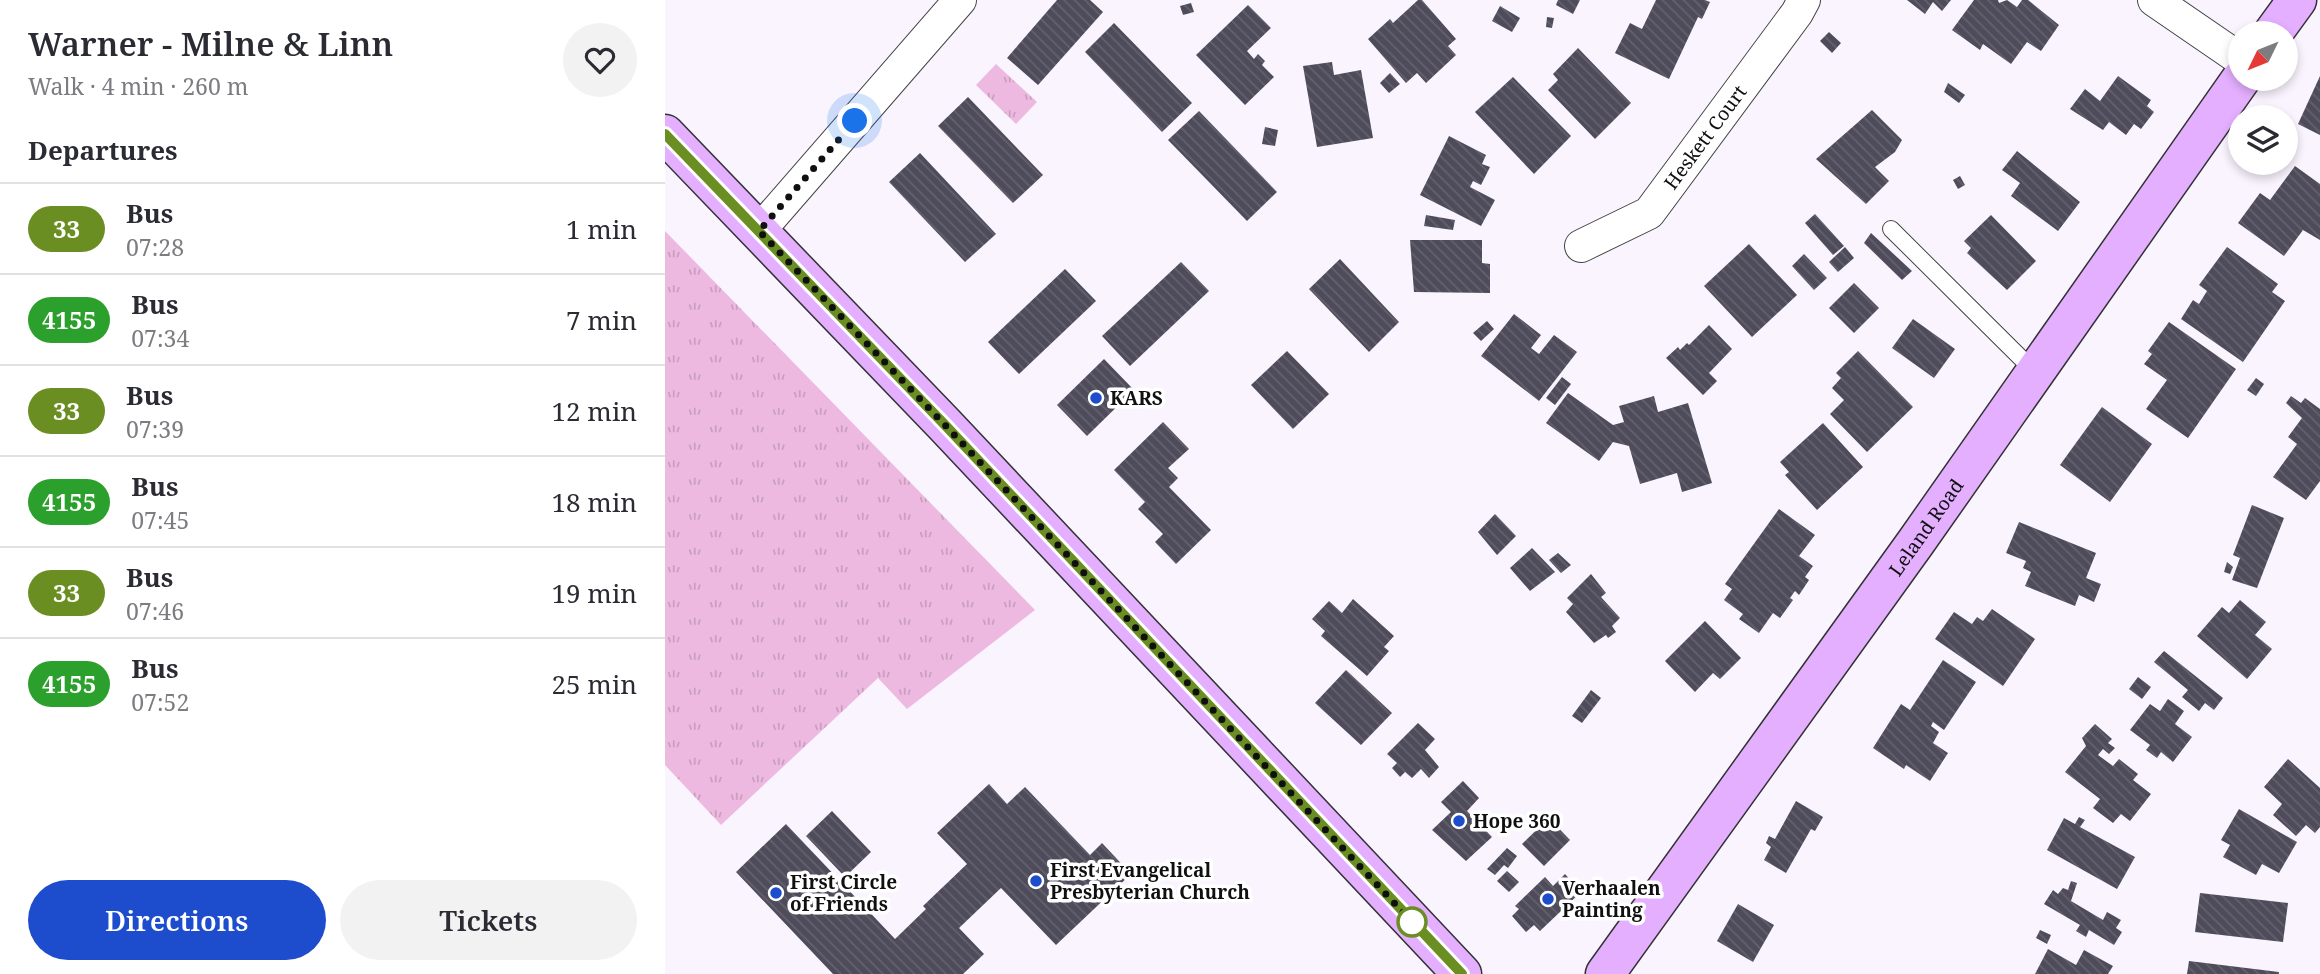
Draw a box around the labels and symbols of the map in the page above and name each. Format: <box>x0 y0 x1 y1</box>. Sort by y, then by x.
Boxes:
north arrow <box>2228 21 2298 91</box>
street label: Heskett Court <box>1658 80 1753 194</box>
your location <box>837 103 872 138</box>
place label: KARS <box>1110 385 1163 411</box>
marker: KARS <box>1088 390 1104 406</box>
street label: Leland Road <box>1883 473 1970 581</box>
place label: Hope 360 <box>1473 808 1561 834</box>
marker: Hope 360 <box>1451 813 1467 829</box>
place label: First Evangelical Presbyterian Church <box>1050 857 1250 905</box>
place label: First Circle of Friends <box>790 869 897 917</box>
marker: First Evangelical Presbyterian Church <box>1028 873 1044 889</box>
place label: Verhaalen Painting <box>1562 875 1661 923</box>
marker: First Circle of Friends <box>768 885 784 901</box>
marker: Verhaalen Painting <box>1540 891 1556 907</box>
unlabelled marker <box>1397 907 1427 937</box>

